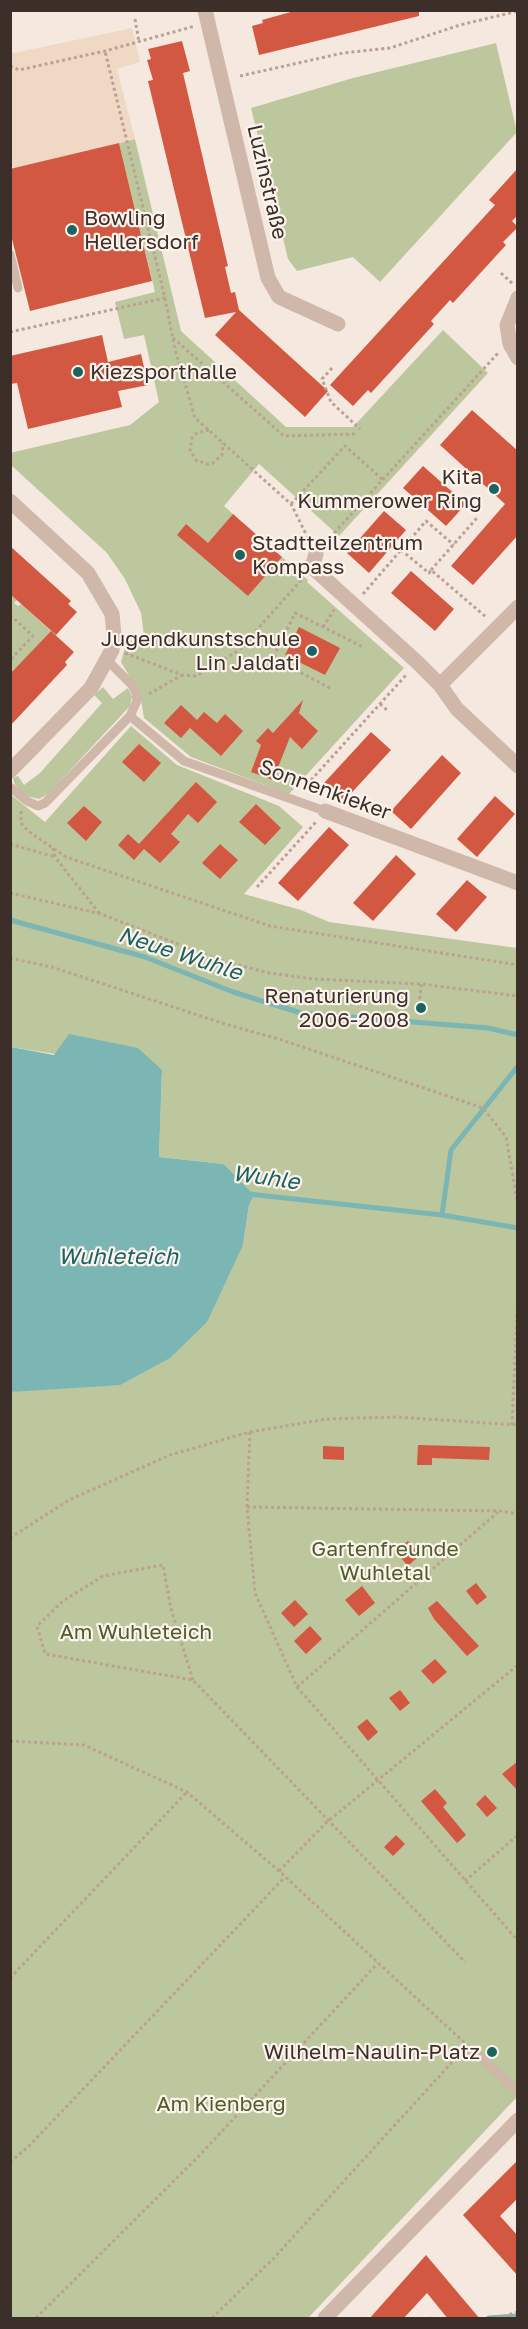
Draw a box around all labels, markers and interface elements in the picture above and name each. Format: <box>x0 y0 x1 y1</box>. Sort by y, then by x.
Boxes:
street label: Luzinstraße <box>242 122 292 242</box>
place label: Bowling Hellersdorf <box>84 205 199 255</box>
marker: Bowling Hellersdorf <box>65 223 79 237</box>
place label: Kiezsporthalle <box>90 359 237 385</box>
marker: Kiezsporthalle <box>71 365 85 379</box>
place label: Kita Kummerower Ring <box>297 464 482 514</box>
marker: Kita Kummerower Ring <box>487 482 501 496</box>
place label: Stadtteilzentrum Kompass <box>252 530 423 580</box>
marker: Stadtteilzentrum Kompass <box>233 548 247 562</box>
place label: Jugendkunstschule Lin Jaldati <box>101 626 300 676</box>
marker: Jugendkunstschule Lin Jaldati <box>305 644 319 658</box>
street label: Sonnenkieker <box>256 754 394 826</box>
water label: Neue Wuhle <box>115 922 245 986</box>
place label: Renaturierung 2006-2008 <box>264 983 409 1033</box>
marker: Renaturierung 2006-2008 <box>414 1001 428 1015</box>
water label: Wuhle <box>231 1160 301 1196</box>
water label: Wuhleteich <box>58 1244 178 1270</box>
park label: Gartenfreunde Wuhletal <box>311 1536 459 1586</box>
park label: Am Wuhleteich <box>60 1619 212 1645</box>
place label: Wilhelm-Naulin-Platz <box>264 2039 480 2065</box>
marker: Wilhelm-Naulin-Platz <box>485 2045 499 2059</box>
park label: Am Kienberg <box>156 2091 286 2117</box>

